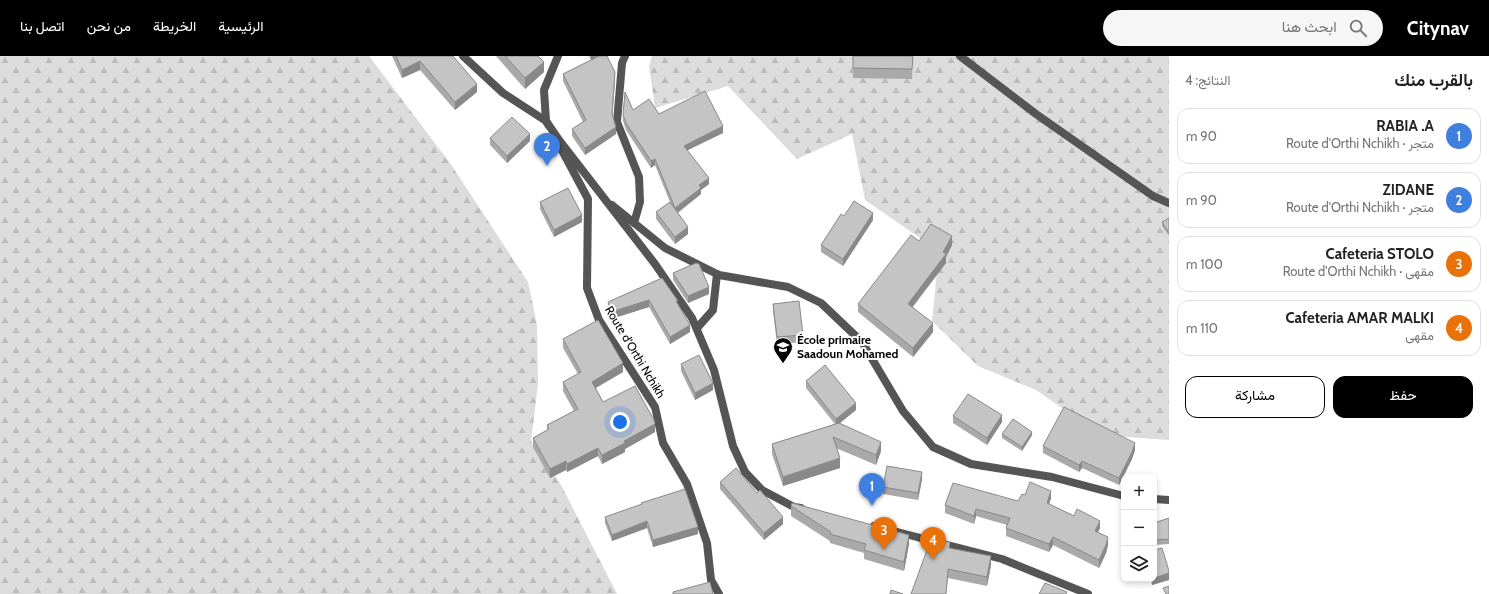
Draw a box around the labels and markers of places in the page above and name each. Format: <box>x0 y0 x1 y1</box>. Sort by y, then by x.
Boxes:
pin: 2 <box>534 133 560 166</box>
place label: École primaire Saadoun Mohamed <box>797 332 898 361</box>
school or university icon: École primaire Saadoun Mohamed <box>772 336 794 364</box>
pin: 1 <box>859 473 885 506</box>
pin: 3 <box>871 517 897 550</box>
pin: 4 <box>920 527 946 560</box>

